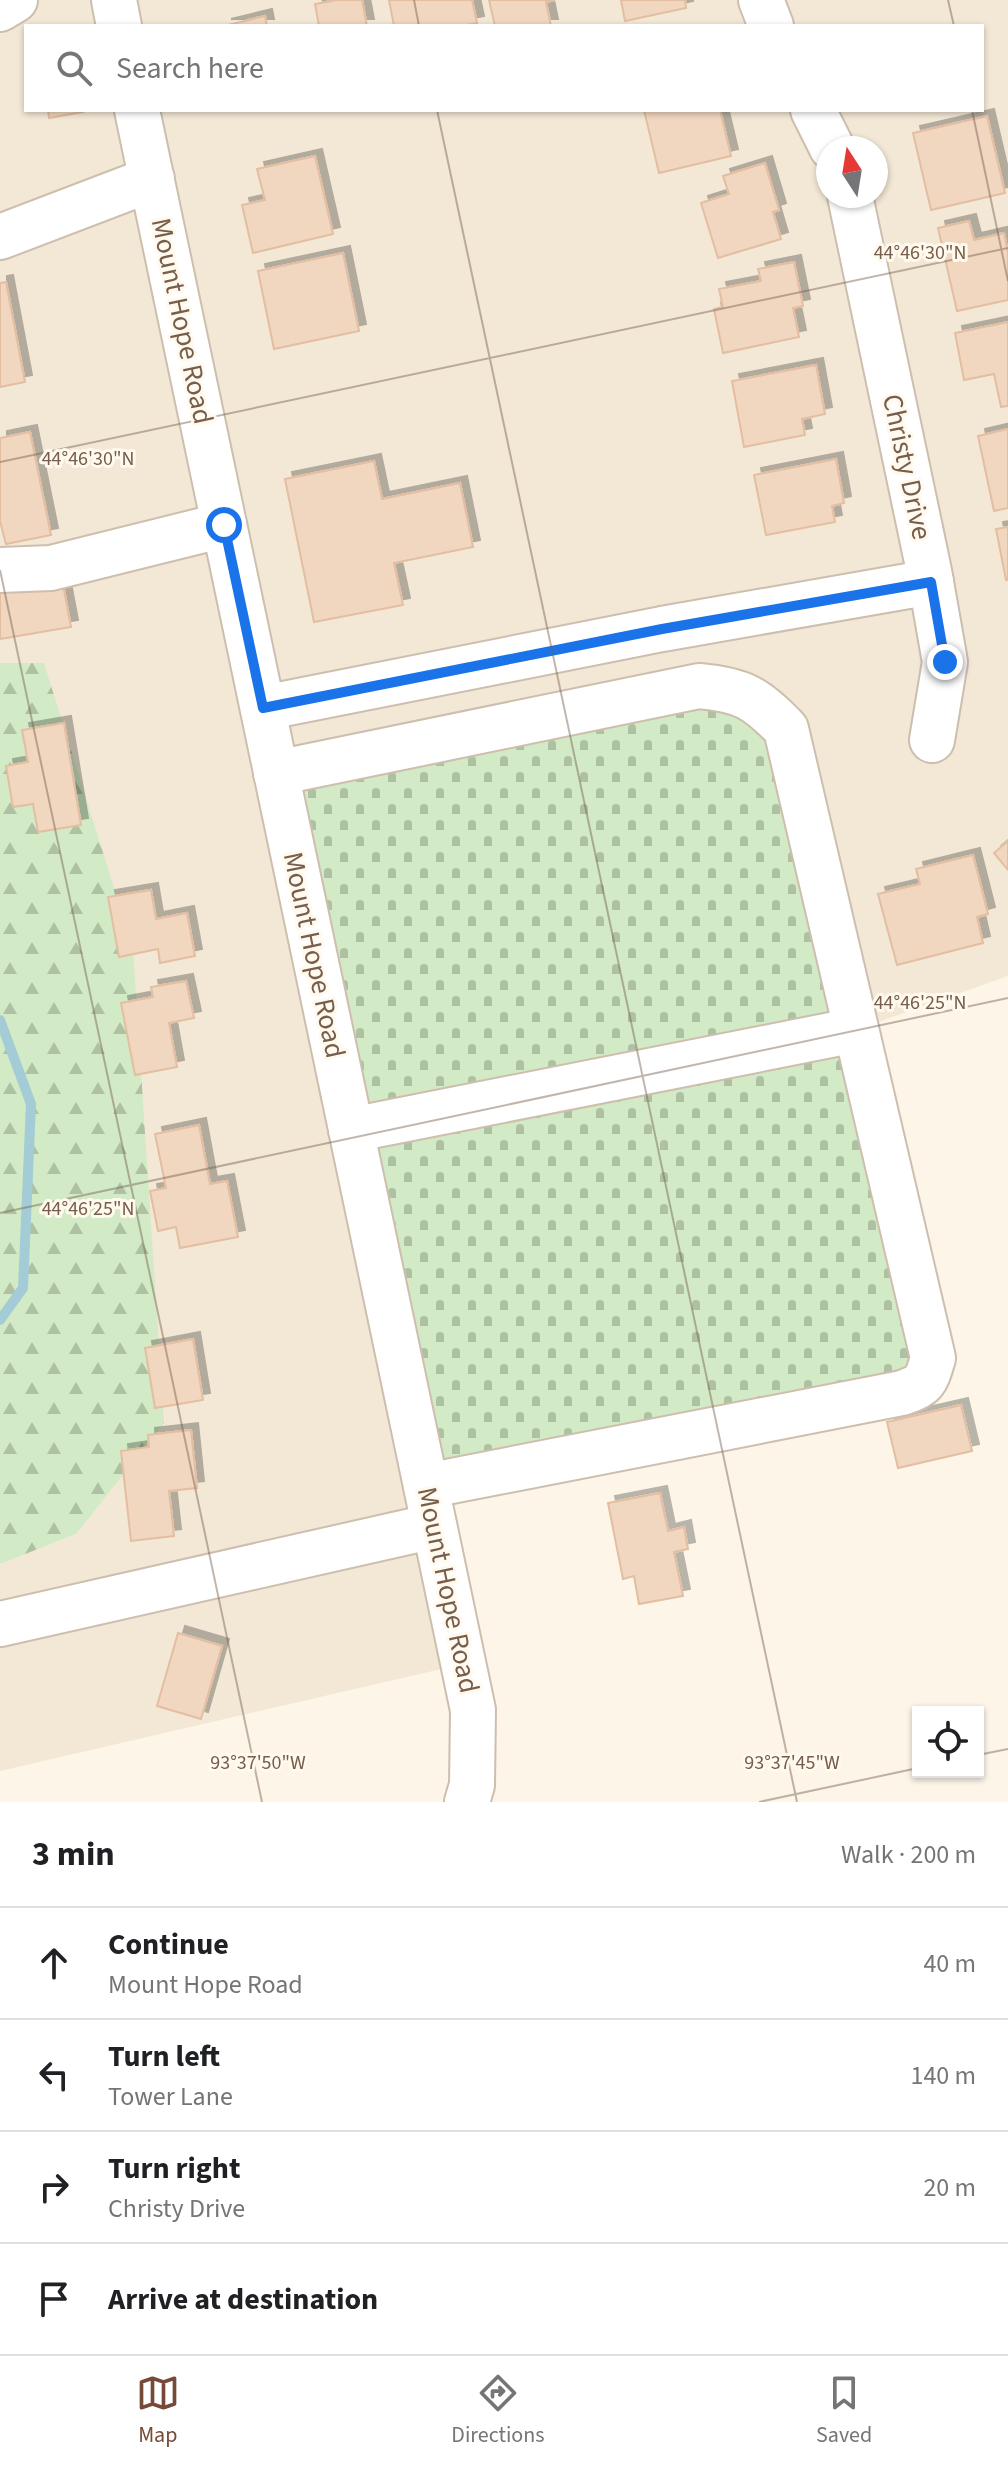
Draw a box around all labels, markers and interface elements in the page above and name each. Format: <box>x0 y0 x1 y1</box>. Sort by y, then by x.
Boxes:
search box <box>24 24 984 112</box>
icon: search <box>52 46 96 90</box>
text: Search here <box>116 47 264 90</box>
north arrow <box>816 136 888 208</box>
street label: Mount Hope Road <box>141 214 223 428</box>
text: 44°46'30"N <box>874 239 966 267</box>
street label: Christy Drive <box>872 391 942 543</box>
text: 44°46'30"N <box>42 445 134 473</box>
route start <box>206 507 242 543</box>
route end <box>927 644 963 680</box>
street label: Mount Hope Road <box>273 848 355 1062</box>
text: 44°46'25"N <box>874 989 966 1017</box>
text: 44°46'25"N <box>42 1195 134 1223</box>
street label: Mount Hope Road <box>407 1483 489 1697</box>
map controls <box>912 1706 984 1778</box>
button: locate <box>912 1706 984 1778</box>
text: 93°37'50"W <box>210 1749 306 1777</box>
text: 93°37'45"W <box>744 1749 840 1777</box>
text: 3 min <box>32 1830 115 1879</box>
text: Walk · 200 m <box>841 1836 976 1873</box>
text: Continue <box>108 1923 229 1966</box>
icon: ahead <box>32 1941 76 1985</box>
text: 40 m <box>923 1945 976 1982</box>
text: Mount Hope Road <box>108 1966 303 2003</box>
text: Turn left <box>108 2035 220 2078</box>
icon: left <box>32 2053 76 2097</box>
text: 140 m <box>910 2057 976 2094</box>
text: Tower Lane <box>108 2078 233 2115</box>
text: Turn right <box>108 2147 240 2190</box>
icon: right <box>32 2165 76 2209</box>
text: 20 m <box>923 2169 976 2206</box>
text: Christy Drive <box>108 2190 245 2227</box>
icon: arrive <box>32 2277 76 2321</box>
text: Arrive at destination <box>108 2278 378 2321</box>
tab: Map <box>136 2371 180 2451</box>
tab: Directions <box>451 2371 544 2451</box>
tab: Saved <box>816 2371 872 2451</box>

